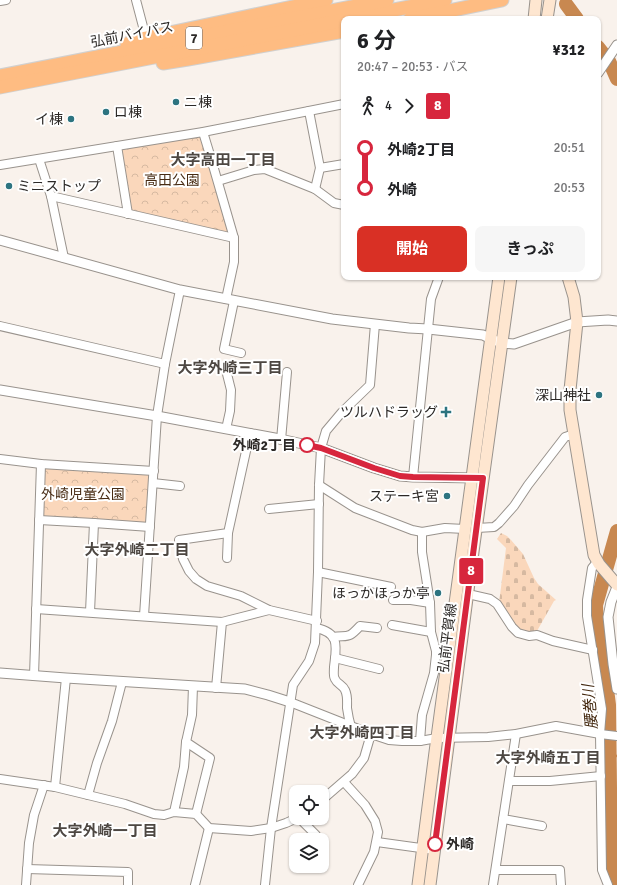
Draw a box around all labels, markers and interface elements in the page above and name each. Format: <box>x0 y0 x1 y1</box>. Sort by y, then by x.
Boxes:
street label: 弘前バイパス <box>89 18 175 51</box>
road number: 7 <box>186 27 202 49</box>
text: 6 分 <box>357 27 396 54</box>
text: ¥312 <box>553 41 585 59</box>
text: 20:47 – 20:53 · バス <box>357 59 468 75</box>
place label: ニ棟 <box>184 94 212 111</box>
icon: walk <box>357 95 379 117</box>
icon: forward <box>398 95 420 117</box>
marker: ニ棟 <box>171 97 181 107</box>
text: 8 <box>434 97 442 114</box>
text: 4 <box>385 98 392 114</box>
place label: ロ棟 <box>114 104 142 121</box>
marker: ロ棟 <box>101 107 111 117</box>
place label: イ棟 <box>35 111 63 128</box>
marker: イ棟 <box>66 114 76 124</box>
text: 20:51 <box>553 140 585 156</box>
text: 外崎2丁目 <box>387 141 455 159</box>
district label: 大字高田一丁目 <box>170 151 276 169</box>
park label: 高田公園 <box>144 172 200 189</box>
place label: ミニストップ <box>17 178 101 195</box>
text: 20:53 <box>553 180 585 196</box>
marker: ミニストップ <box>4 181 14 191</box>
text: 外崎 <box>387 181 417 199</box>
button: 開始 <box>357 226 467 272</box>
button: きっぷ <box>475 226 585 272</box>
district label: 大字外崎三丁目 <box>177 359 283 377</box>
place label: 深山神社 <box>535 387 591 404</box>
marker: 深山神社 <box>594 390 604 400</box>
place label: ツルハドラッグ <box>340 404 438 421</box>
marker: ツルハドラッグ <box>441 407 451 417</box>
place label: 外崎2丁目 <box>232 437 296 454</box>
marker: 外崎2丁目 <box>299 437 315 453</box>
park label: 外崎児童公園 <box>41 486 125 503</box>
place label: ステーキ宮 <box>369 488 439 505</box>
marker: ステーキ宮 <box>442 491 452 501</box>
district label: 大字外崎二丁目 <box>84 541 190 559</box>
line badge: 8 <box>458 558 484 584</box>
text: 8 <box>467 562 475 579</box>
place label: ほっかほっか亭 <box>332 585 430 602</box>
marker: ほっかほっか亭 <box>433 588 443 598</box>
street label: 弘前平賀線 <box>435 602 460 674</box>
water label: 腰巻川 <box>579 682 601 730</box>
district label: 大字外崎四丁目 <box>309 724 415 742</box>
district label: 大字外崎五丁目 <box>495 749 601 767</box>
map controls <box>289 785 329 873</box>
button: locate <box>289 785 329 825</box>
district label: 大字外崎一丁目 <box>52 822 158 840</box>
button: layers <box>289 833 329 873</box>
marker: 外崎 <box>427 836 443 852</box>
place label: 外崎 <box>446 836 474 853</box>

